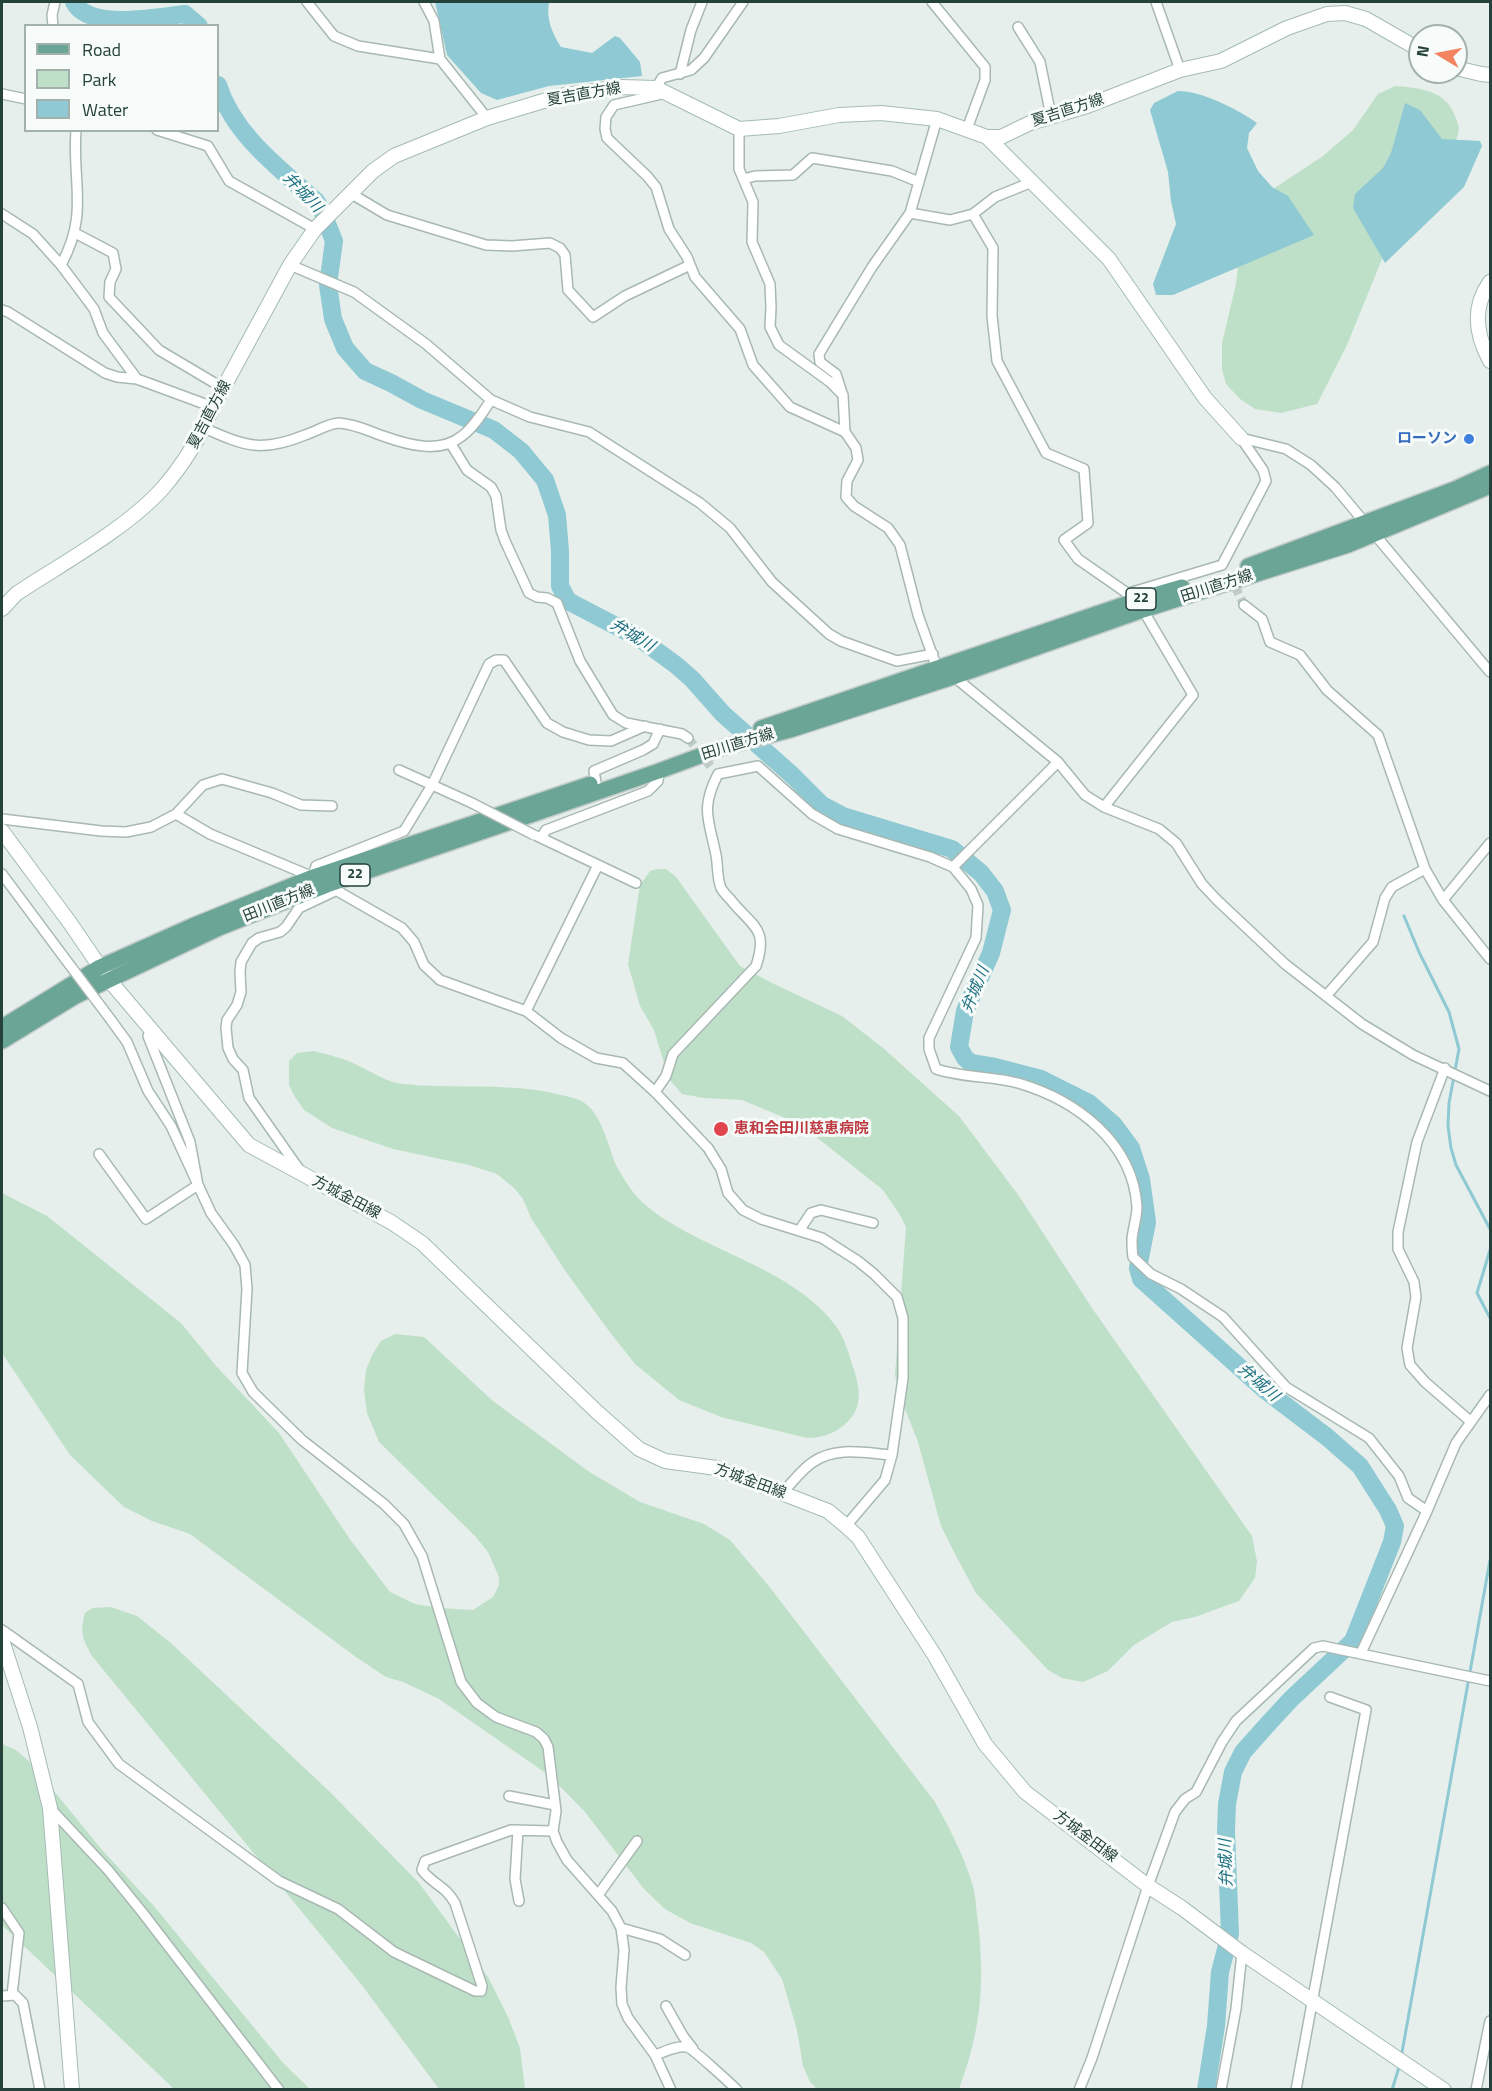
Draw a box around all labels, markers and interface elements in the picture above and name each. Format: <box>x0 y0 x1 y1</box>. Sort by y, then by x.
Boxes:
legend <box>24 24 219 132</box>
north arrow <box>1408 24 1468 84</box>
text: Road <box>82 36 121 63</box>
text: N <box>1409 44 1435 59</box>
text: Park <box>82 66 116 93</box>
street label: 夏吉直方線 <box>546 80 622 110</box>
street label: 夏吉直方線 <box>1030 91 1106 131</box>
text: Water <box>82 96 128 123</box>
water label: 弁城川 <box>278 169 326 217</box>
street label: 夏吉直方線 <box>184 378 236 452</box>
place label: ローソン <box>1397 430 1457 448</box>
marker: ローソン <box>1462 432 1476 446</box>
street label: 田川直方線 <box>1179 567 1255 607</box>
road number: 22 <box>1126 588 1156 610</box>
water label: 弁城川 <box>606 615 658 657</box>
street label: 田川直方線 <box>700 725 776 765</box>
road number: 22 <box>340 864 370 886</box>
street label: 田川直方線 <box>241 882 317 926</box>
water label: 弁城川 <box>958 964 994 1016</box>
marker: 恵和会田川慈恵病院 <box>712 1120 730 1138</box>
place label: 恵和会田川慈恵病院 <box>734 1120 869 1138</box>
street label: 方城金田線 <box>309 1172 383 1224</box>
water label: 弁城川 <box>1234 1360 1282 1406</box>
street label: 方城金田線 <box>712 1461 788 1503</box>
street label: 方城金田線 <box>1050 1807 1120 1867</box>
water label: 弁城川 <box>1217 1839 1237 1887</box>

